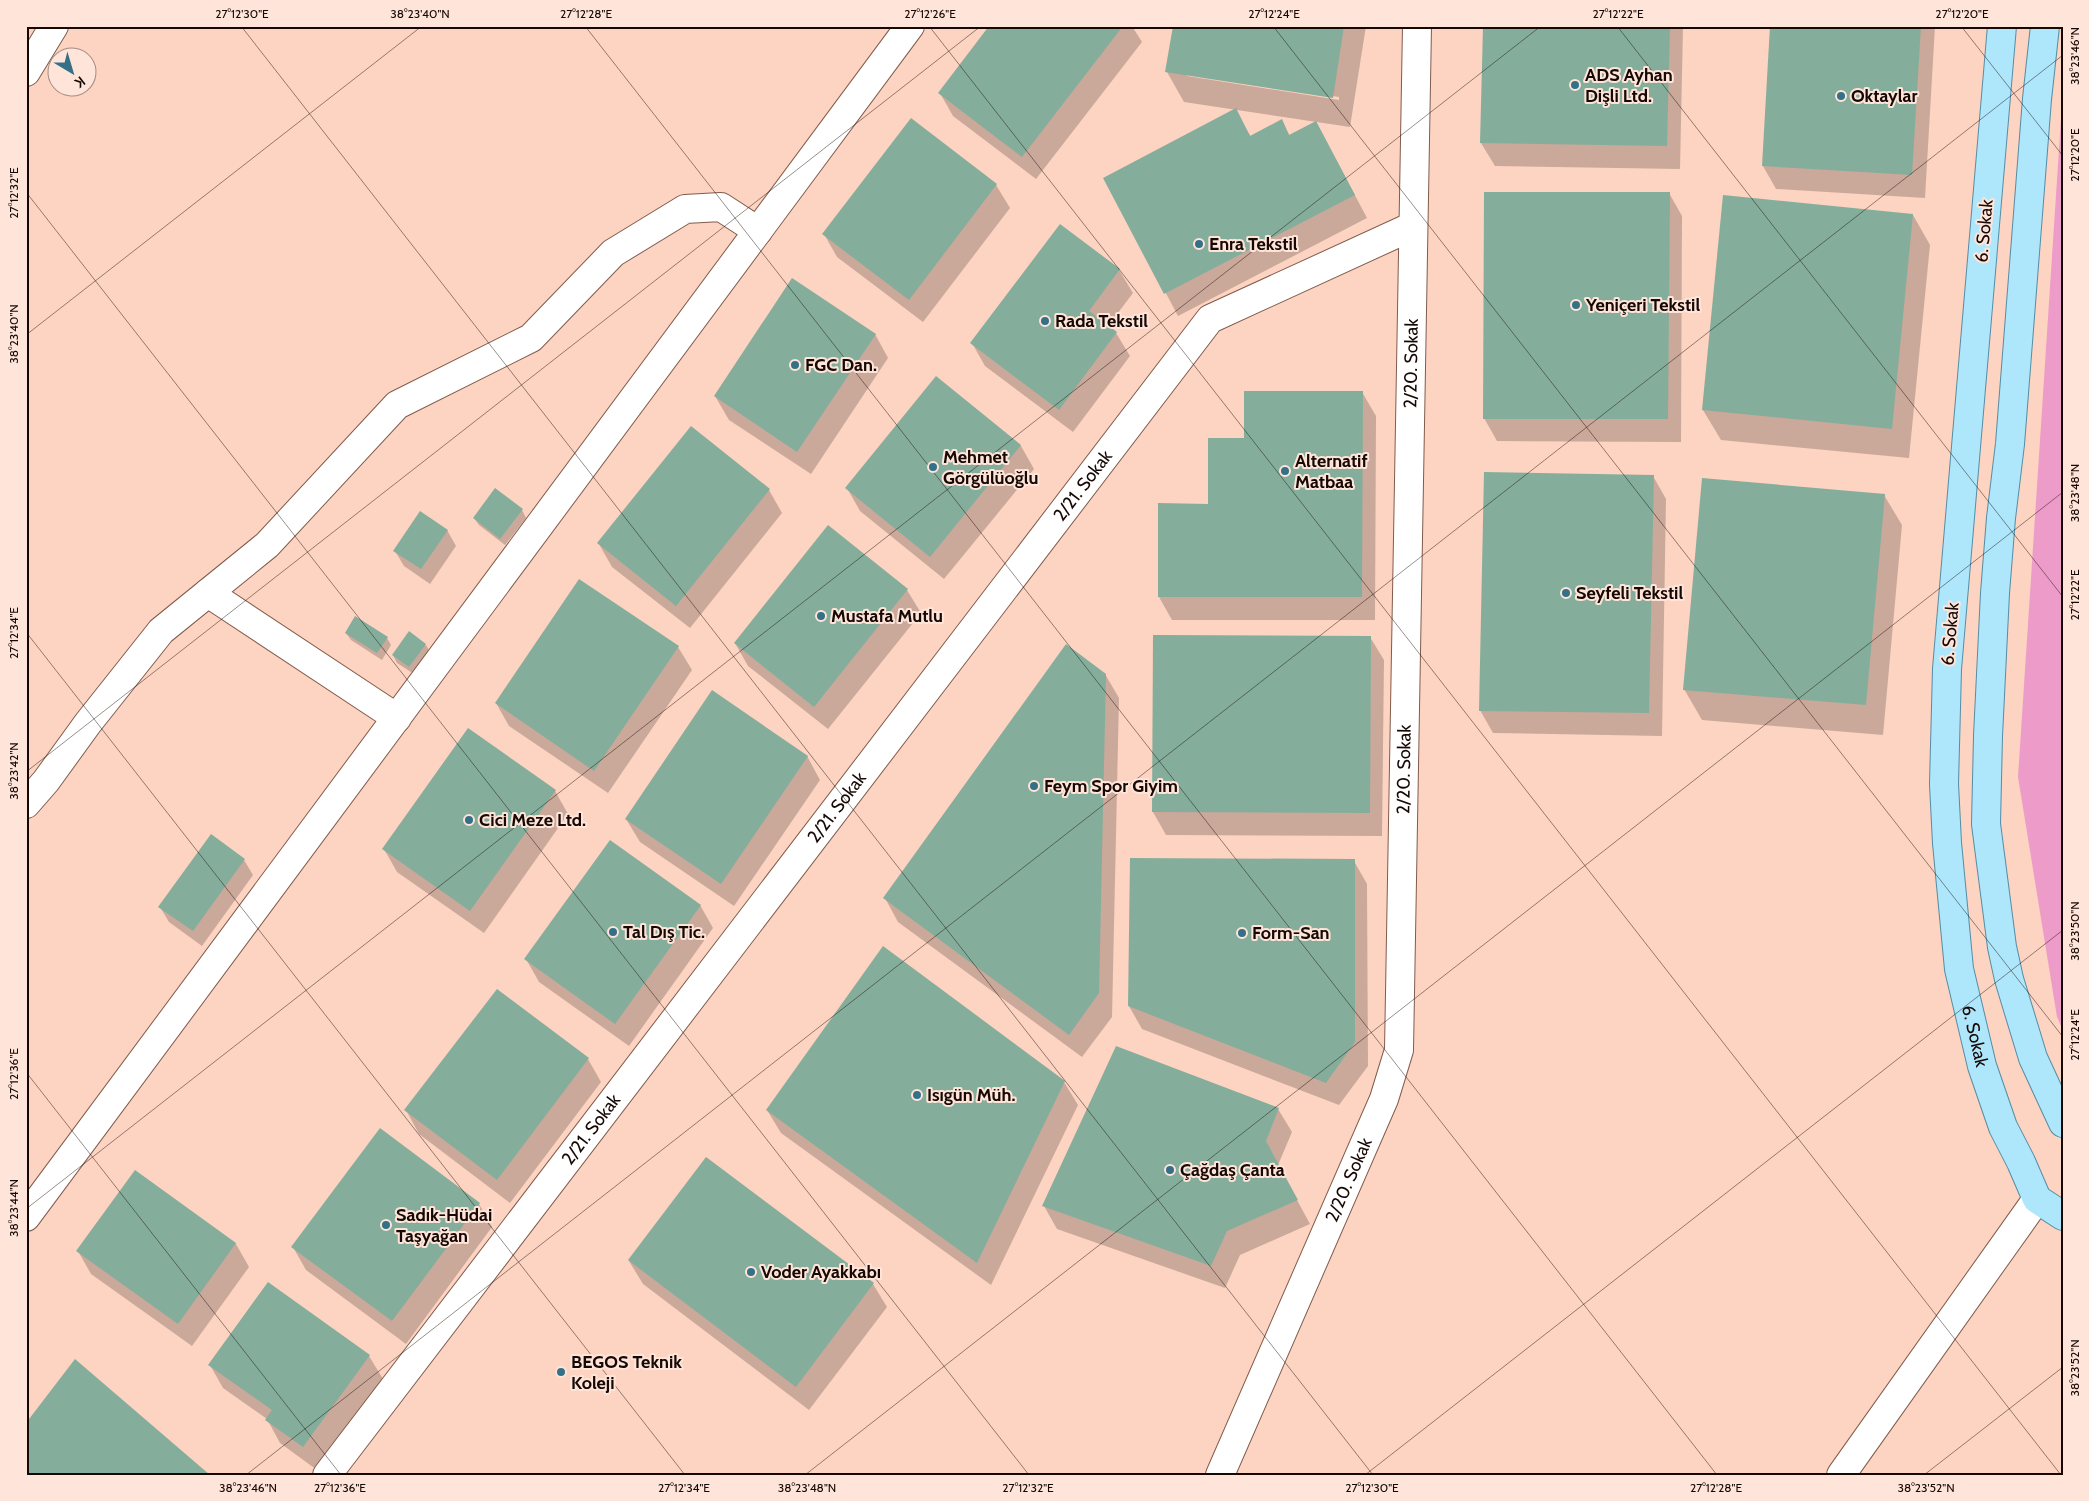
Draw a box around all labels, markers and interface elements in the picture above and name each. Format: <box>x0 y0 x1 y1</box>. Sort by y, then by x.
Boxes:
text: 27°12'30"E <box>215 6 269 21</box>
text: 38°23'40"N <box>390 6 450 21</box>
text: 27°12'28"E <box>560 6 612 21</box>
text: 27°12'26"E <box>904 6 956 21</box>
text: 27°12'24"E <box>1248 6 1300 21</box>
text: 27°12'22"E <box>1592 6 1644 21</box>
text: 27°12'20"E <box>1935 6 1989 21</box>
text: 38°23'46"N <box>2067 27 2082 85</box>
north arrow <box>48 48 98 98</box>
place label: ADS Ayhan Dişli Ltd. <box>1585 64 1673 107</box>
text: K <box>71 72 89 92</box>
marker: ADS Ayhan Dişli Ltd. <box>1569 79 1581 91</box>
place label: Oktaylar <box>1851 85 1917 107</box>
marker: Oktaylar <box>1835 90 1847 102</box>
text: 27°12'20"E <box>2067 128 2082 182</box>
text: 27°12'32"E <box>6 167 21 219</box>
street label: 6. Sokak <box>1970 198 1998 263</box>
place label: Enra Tekstil <box>1209 233 1298 255</box>
marker: Enra Tekstil <box>1193 238 1205 250</box>
place label: Yeniçeri Tekstil <box>1585 294 1700 316</box>
marker: Yeniçeri Tekstil <box>1570 299 1582 311</box>
text: 38°23'40"N <box>6 304 21 364</box>
place label: Rada Tekstil <box>1055 310 1148 332</box>
marker: Rada Tekstil <box>1039 315 1051 327</box>
street label: 2/20. Sokak <box>1399 318 1423 409</box>
place label: FGC Dan. <box>805 354 877 376</box>
marker: FGC Dan. <box>789 359 801 371</box>
street label: 2/21. Sokak <box>1049 445 1117 525</box>
place label: Mehmet Görgülüoğlu <box>943 446 1038 489</box>
place label: Alternatif Matbaa <box>1295 450 1368 493</box>
marker: Mehmet Görgülüoğlu <box>927 461 939 473</box>
text: 38°23'48"N <box>2067 464 2082 522</box>
marker: Alternatif Matbaa <box>1279 465 1291 477</box>
text: 27°12'22"E <box>2067 569 2082 621</box>
place label: Seyfeli Tekstil <box>1576 582 1683 604</box>
marker: Seyfeli Tekstil <box>1560 587 1572 599</box>
street label: 6. Sokak <box>1936 601 1964 666</box>
place label: Mustafa Mutlu <box>831 605 943 627</box>
text: 27°12'34"E <box>6 607 21 659</box>
marker: Mustafa Mutlu <box>815 610 827 622</box>
street label: 2/20. Sokak <box>1392 723 1416 815</box>
text: 38°23'42"N <box>6 742 21 800</box>
street label: 2/21. Sokak <box>803 767 872 847</box>
place label: Feym Spor Giyim <box>1044 775 1178 797</box>
marker: Feym Spor Giyim <box>1028 780 1040 792</box>
place label: Cici Meze Ltd. <box>479 809 586 831</box>
marker: Cici Meze Ltd. <box>463 814 475 826</box>
text: 38°23'50"N <box>2067 901 2082 961</box>
place label: Tal Dış Tic. <box>623 921 705 943</box>
place label: Form-San <box>1252 922 1330 944</box>
marker: Tal Dış Tic. <box>607 926 619 938</box>
marker: Form-San <box>1236 927 1248 939</box>
street label: 6. Sokak <box>1957 1003 1993 1070</box>
text: 27°12'24"E <box>2067 1009 2082 1061</box>
text: 27°12'36"E <box>6 1048 21 1100</box>
place label: Isıgün Müh. <box>927 1084 1015 1106</box>
street label: 2/21. Sokak <box>557 1089 626 1169</box>
marker: Isıgün Müh. <box>911 1089 923 1101</box>
street label: 2/20. Sokak <box>1321 1133 1377 1225</box>
place label: Çağdaş Çanta <box>1180 1159 1285 1181</box>
marker: Çağdaş Çanta <box>1164 1164 1176 1176</box>
text: 38°23'44"N <box>6 1179 21 1237</box>
place label: Sadık-Hüdai Taşyağan <box>396 1204 492 1247</box>
marker: Sadık-Hüdai Taşyağan <box>380 1219 392 1231</box>
place label: Voder Ayakkabı <box>761 1261 881 1283</box>
marker: Voder Ayakkabı <box>745 1266 757 1278</box>
text: 38°23'52"N <box>2067 1339 2082 1397</box>
place label: BEGOS Teknik Koleji <box>571 1351 682 1394</box>
marker: BEGOS Teknik Koleji <box>555 1366 567 1378</box>
text: 38°23'46"N <box>219 1480 277 1495</box>
text: 27°12'36"E <box>314 1480 366 1495</box>
text: 27°12'34"E <box>658 1480 710 1495</box>
text: 38°23'48"N <box>778 1480 836 1495</box>
text: 27°12'32"E <box>1002 1480 1054 1495</box>
text: 27°12'30"E <box>1345 1480 1399 1495</box>
text: 27°12'28"E <box>1690 1480 1742 1495</box>
text: 38°23'52"N <box>1897 1480 1955 1495</box>

